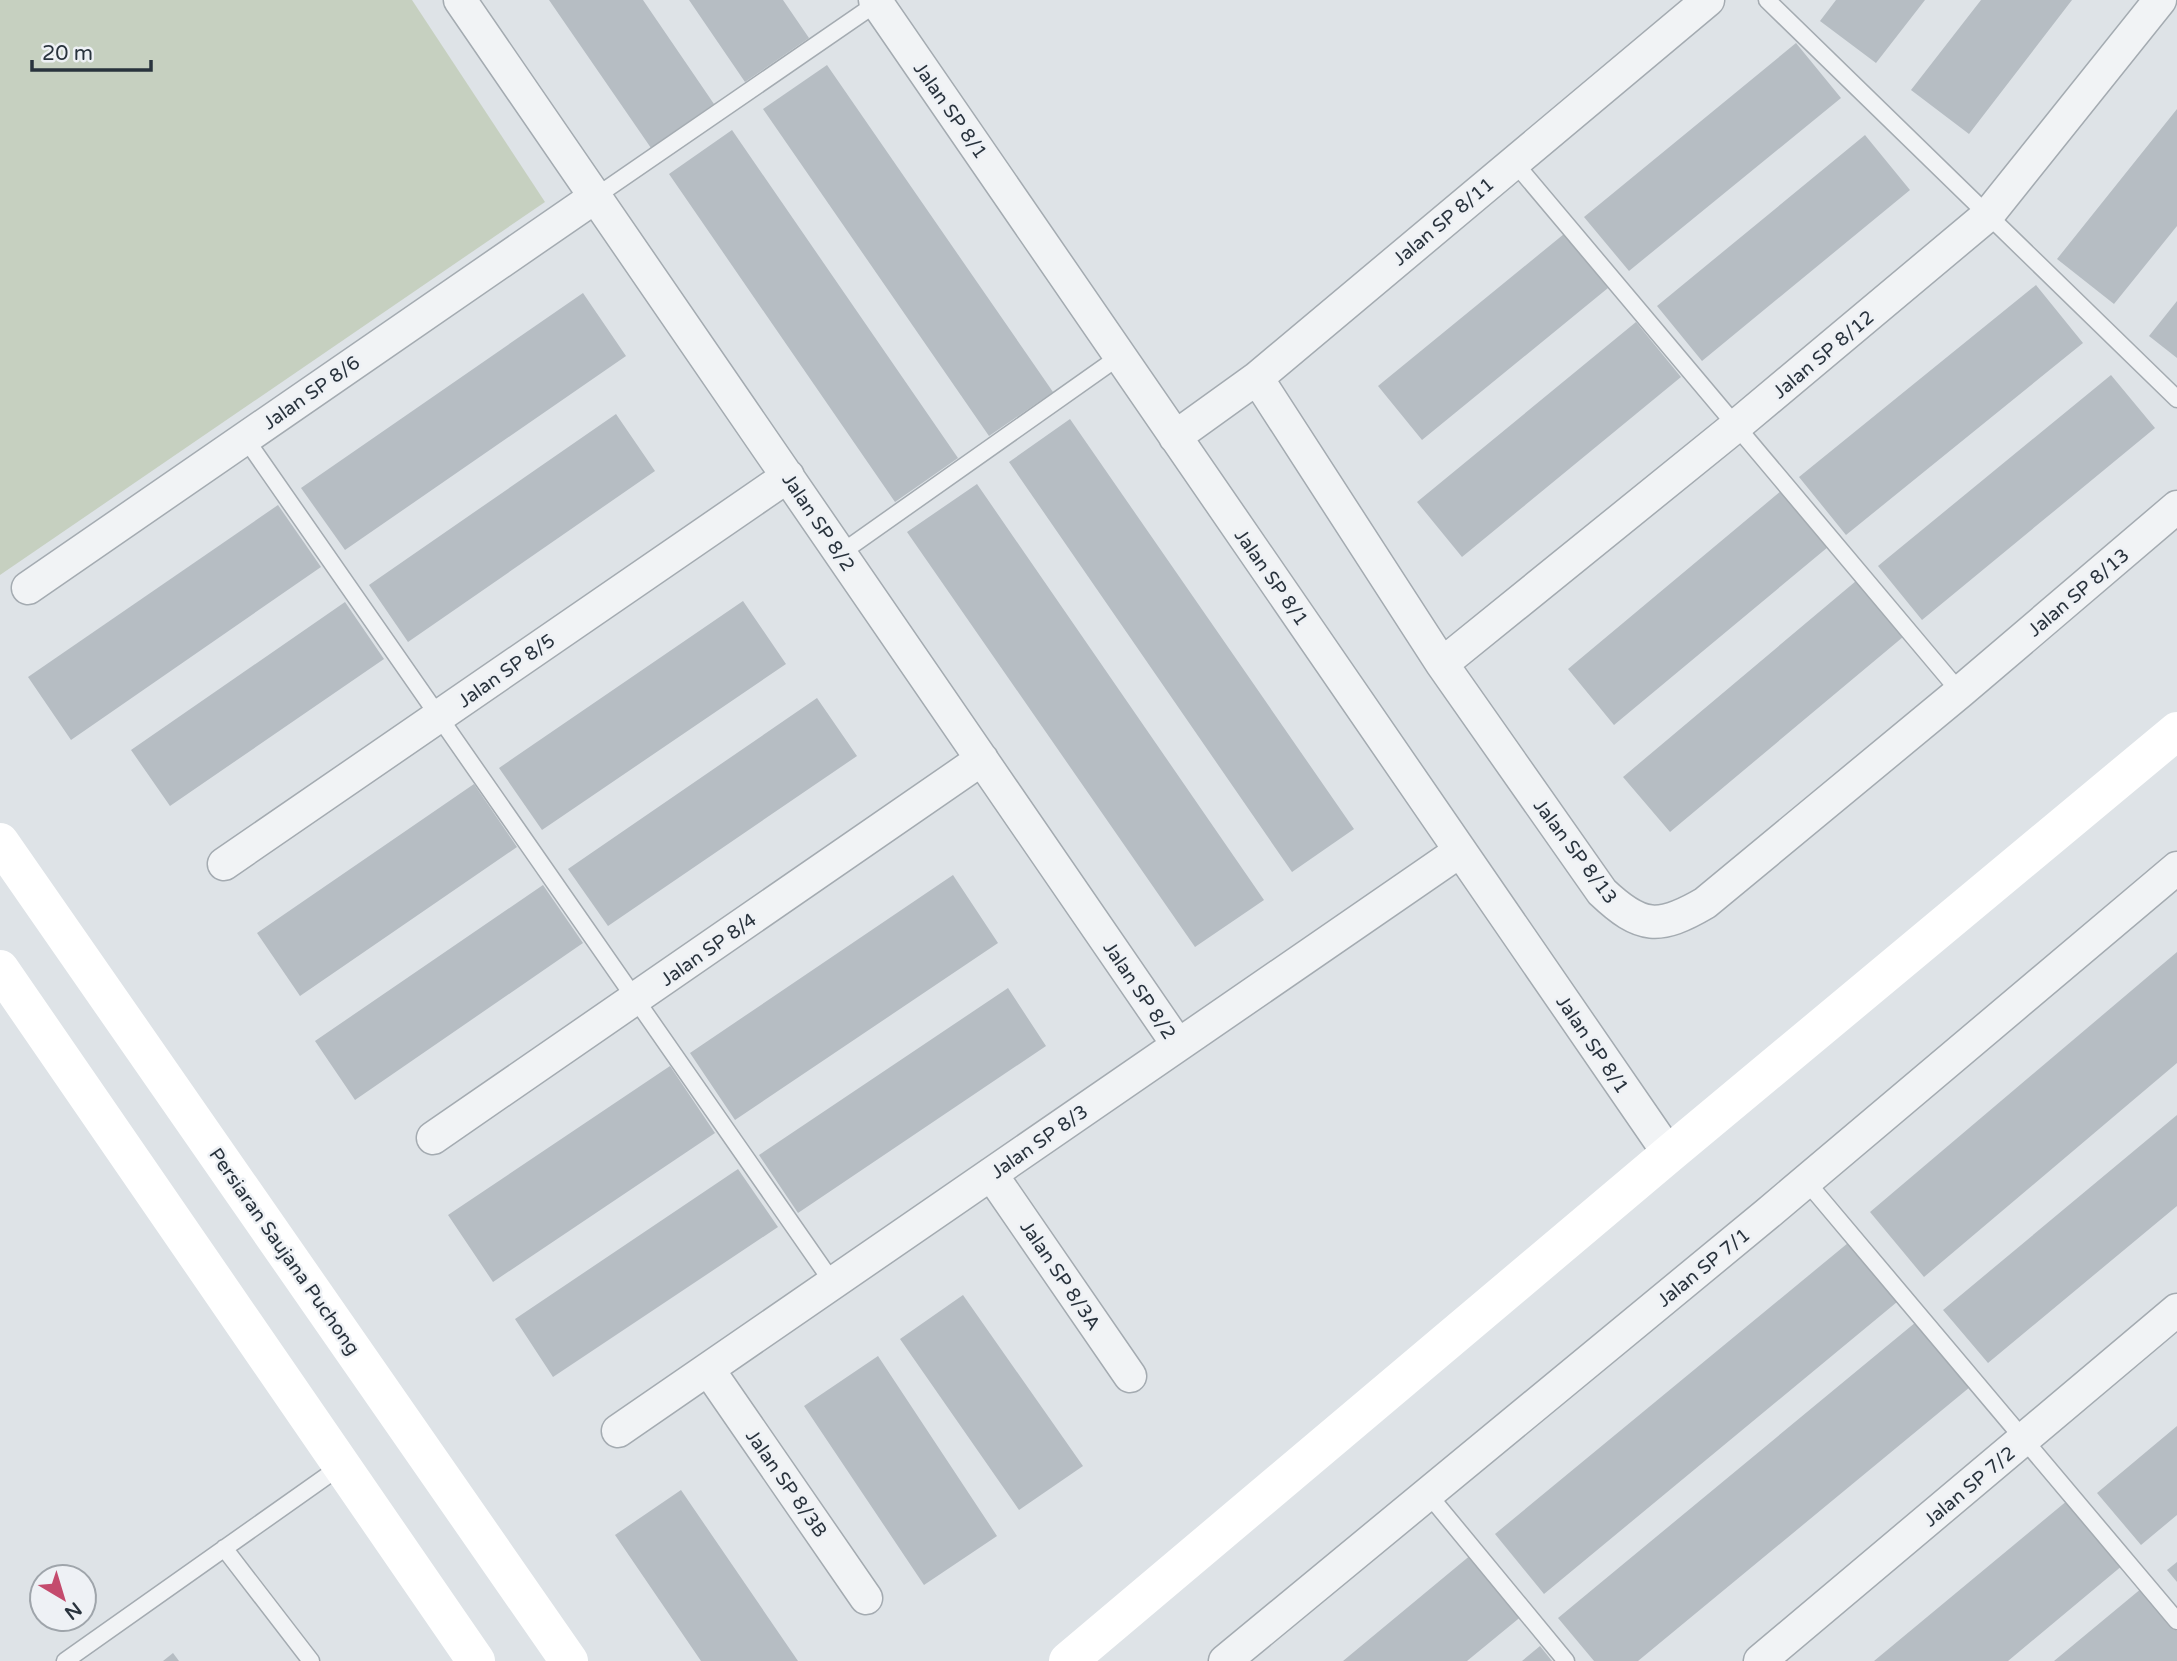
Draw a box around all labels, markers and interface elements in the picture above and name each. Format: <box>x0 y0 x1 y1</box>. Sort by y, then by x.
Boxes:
scale bar <box>32 28 150 72</box>
text: 20 m <box>42 41 93 66</box>
street label: Jalan SP 8/1 <box>909 58 992 163</box>
street label: Jalan SP 8/11 <box>1389 173 1499 270</box>
street label: Jalan SP 8/12 <box>1769 306 1879 403</box>
street label: Jalan SP 8/6 <box>259 351 364 434</box>
street label: Jalan SP 8/2 <box>777 470 859 576</box>
street label: Jalan SP 8/1 <box>1230 525 1313 630</box>
street label: Jalan SP 8/13 <box>2024 544 2134 641</box>
street label: Jalan SP 8/5 <box>454 629 559 712</box>
street label: Jalan SP 8/13 <box>1529 795 1622 908</box>
street label: Jalan SP 8/4 <box>656 909 761 991</box>
street label: Jalan SP 8/2 <box>1098 938 1180 1044</box>
street label: Jalan SP 8/1 <box>1551 992 1633 1098</box>
street label: Jalan SP 8/3 <box>987 1100 1092 1183</box>
street label: Persiaran Saujana Puchong <box>204 1144 364 1359</box>
street label: Jalan SP 8/3A <box>1015 1217 1105 1334</box>
street label: Jalan SP 7/1 <box>1653 1224 1754 1312</box>
street label: Jalan SP 8/3B <box>741 1426 831 1542</box>
street label: Jalan SP 7/2 <box>1919 1442 2020 1531</box>
north arrow <box>28 1563 98 1633</box>
text: N <box>60 1597 86 1624</box>

